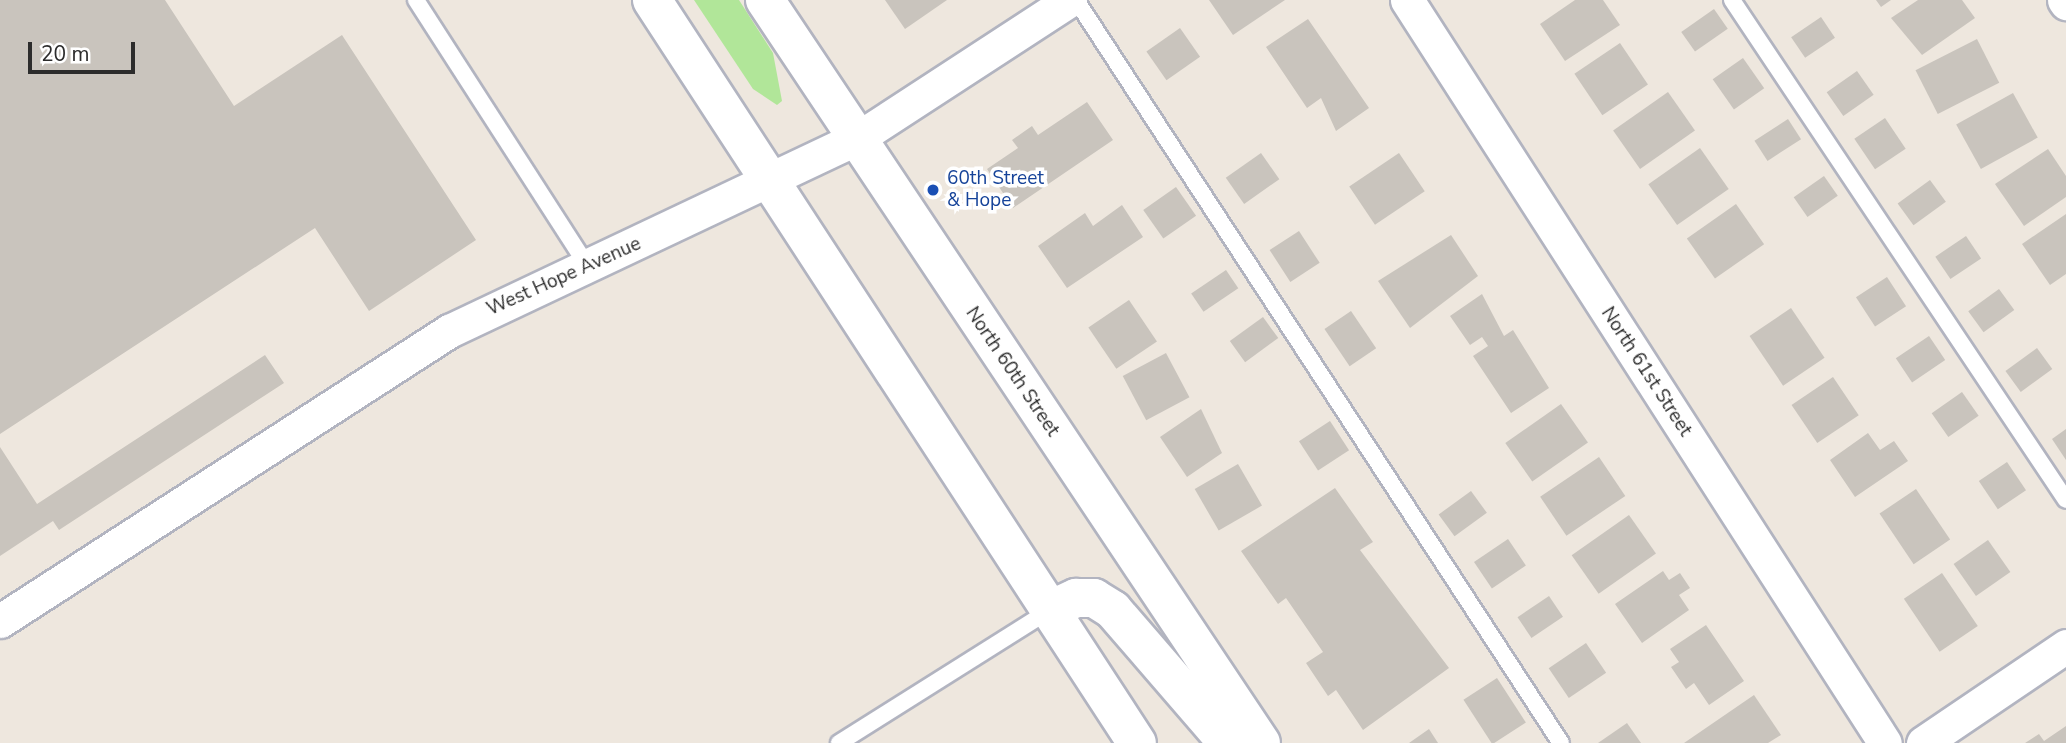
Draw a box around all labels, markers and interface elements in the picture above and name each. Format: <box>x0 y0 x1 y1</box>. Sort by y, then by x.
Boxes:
scale bar <box>32 28 138 72</box>
text: 20 m <box>41 40 90 68</box>
place label: 60th Street & Hope <box>947 168 1044 212</box>
marker: 60th Street & Hope <box>925 182 941 198</box>
street label: West Hope Avenue <box>483 233 645 321</box>
street label: North 60th Street <box>960 303 1064 441</box>
street label: North 61st Street <box>1596 303 1696 441</box>

